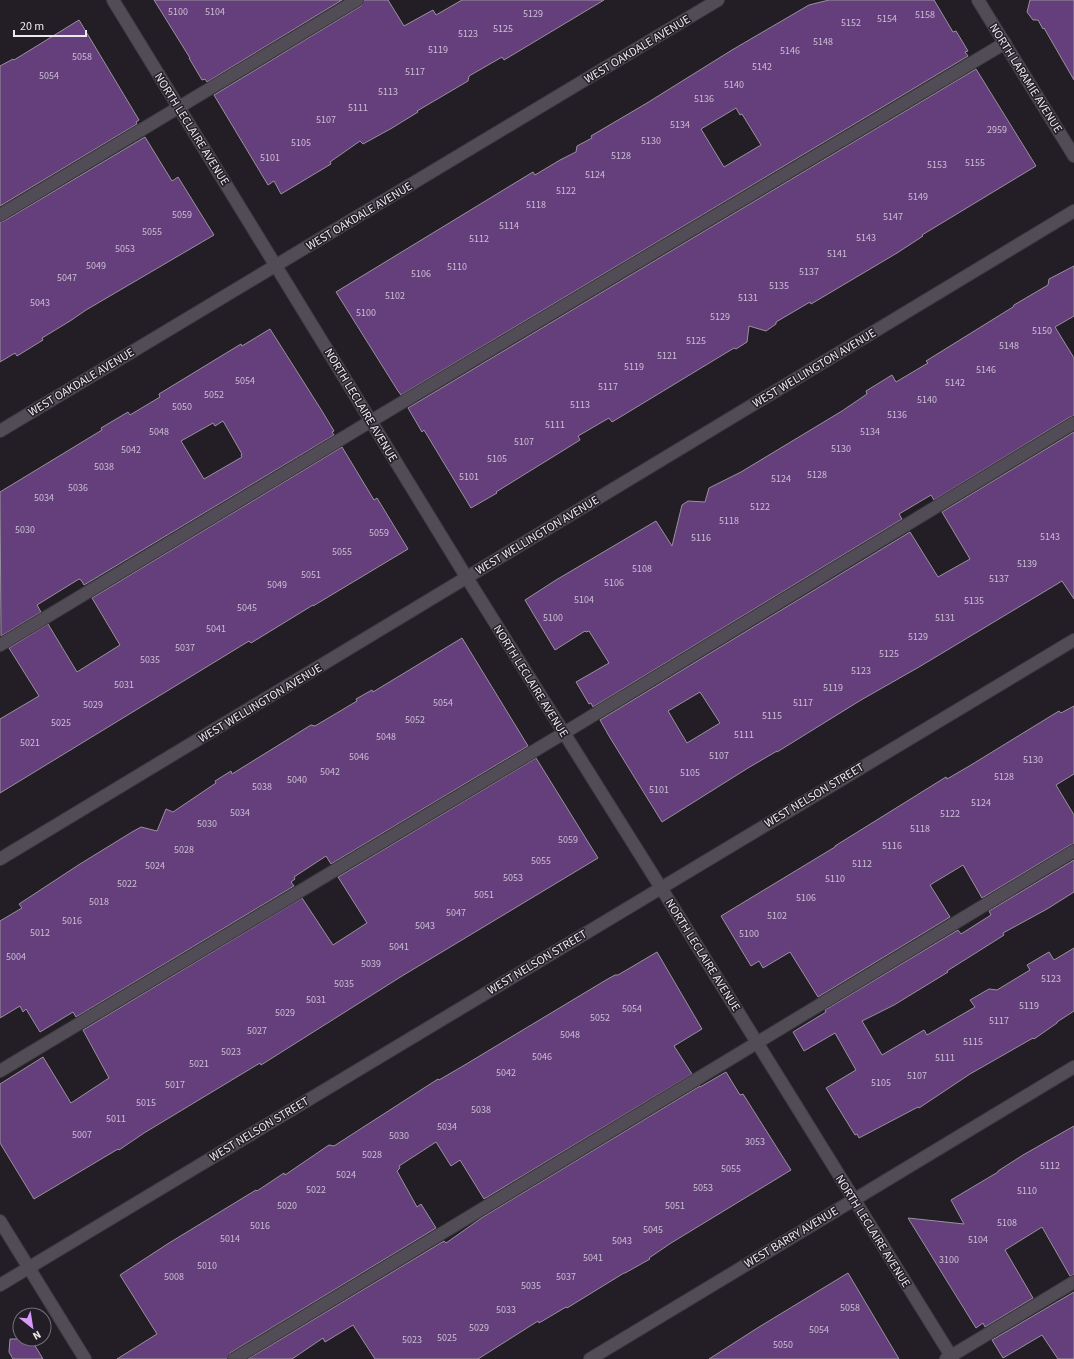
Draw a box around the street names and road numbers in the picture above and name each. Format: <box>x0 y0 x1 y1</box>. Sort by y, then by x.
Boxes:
street label: WEST OAKDALE AVENUE <box>581 11 694 88</box>
street label: NORTH LARAMIE AVENUE <box>985 20 1066 136</box>
street label: NORTH LECLAIRE AVENUE <box>150 70 233 189</box>
street label: WEST OAKDALE AVENUE <box>303 178 416 255</box>
street label: WEST WELLINGTON AVENUE <box>749 325 879 412</box>
street label: WEST OAKDALE AVENUE <box>25 344 138 421</box>
street label: NORTH LECLAIRE AVENUE <box>320 345 401 465</box>
street label: WEST WELLINGTON AVENUE <box>472 492 602 579</box>
street label: NORTH LECLAIRE AVENUE <box>489 622 572 741</box>
street label: WEST WELLINGTON AVENUE <box>195 660 325 747</box>
street label: WEST NELSON STREET <box>761 759 868 832</box>
street label: NORTH LECLAIRE AVENUE <box>661 896 744 1015</box>
street label: WEST NELSON STREET <box>484 926 591 999</box>
street label: WEST NELSON STREET <box>206 1093 313 1166</box>
street label: NORTH LECLAIRE AVENUE <box>831 1172 914 1291</box>
street label: WEST BARRY AVENUE <box>741 1203 841 1272</box>

